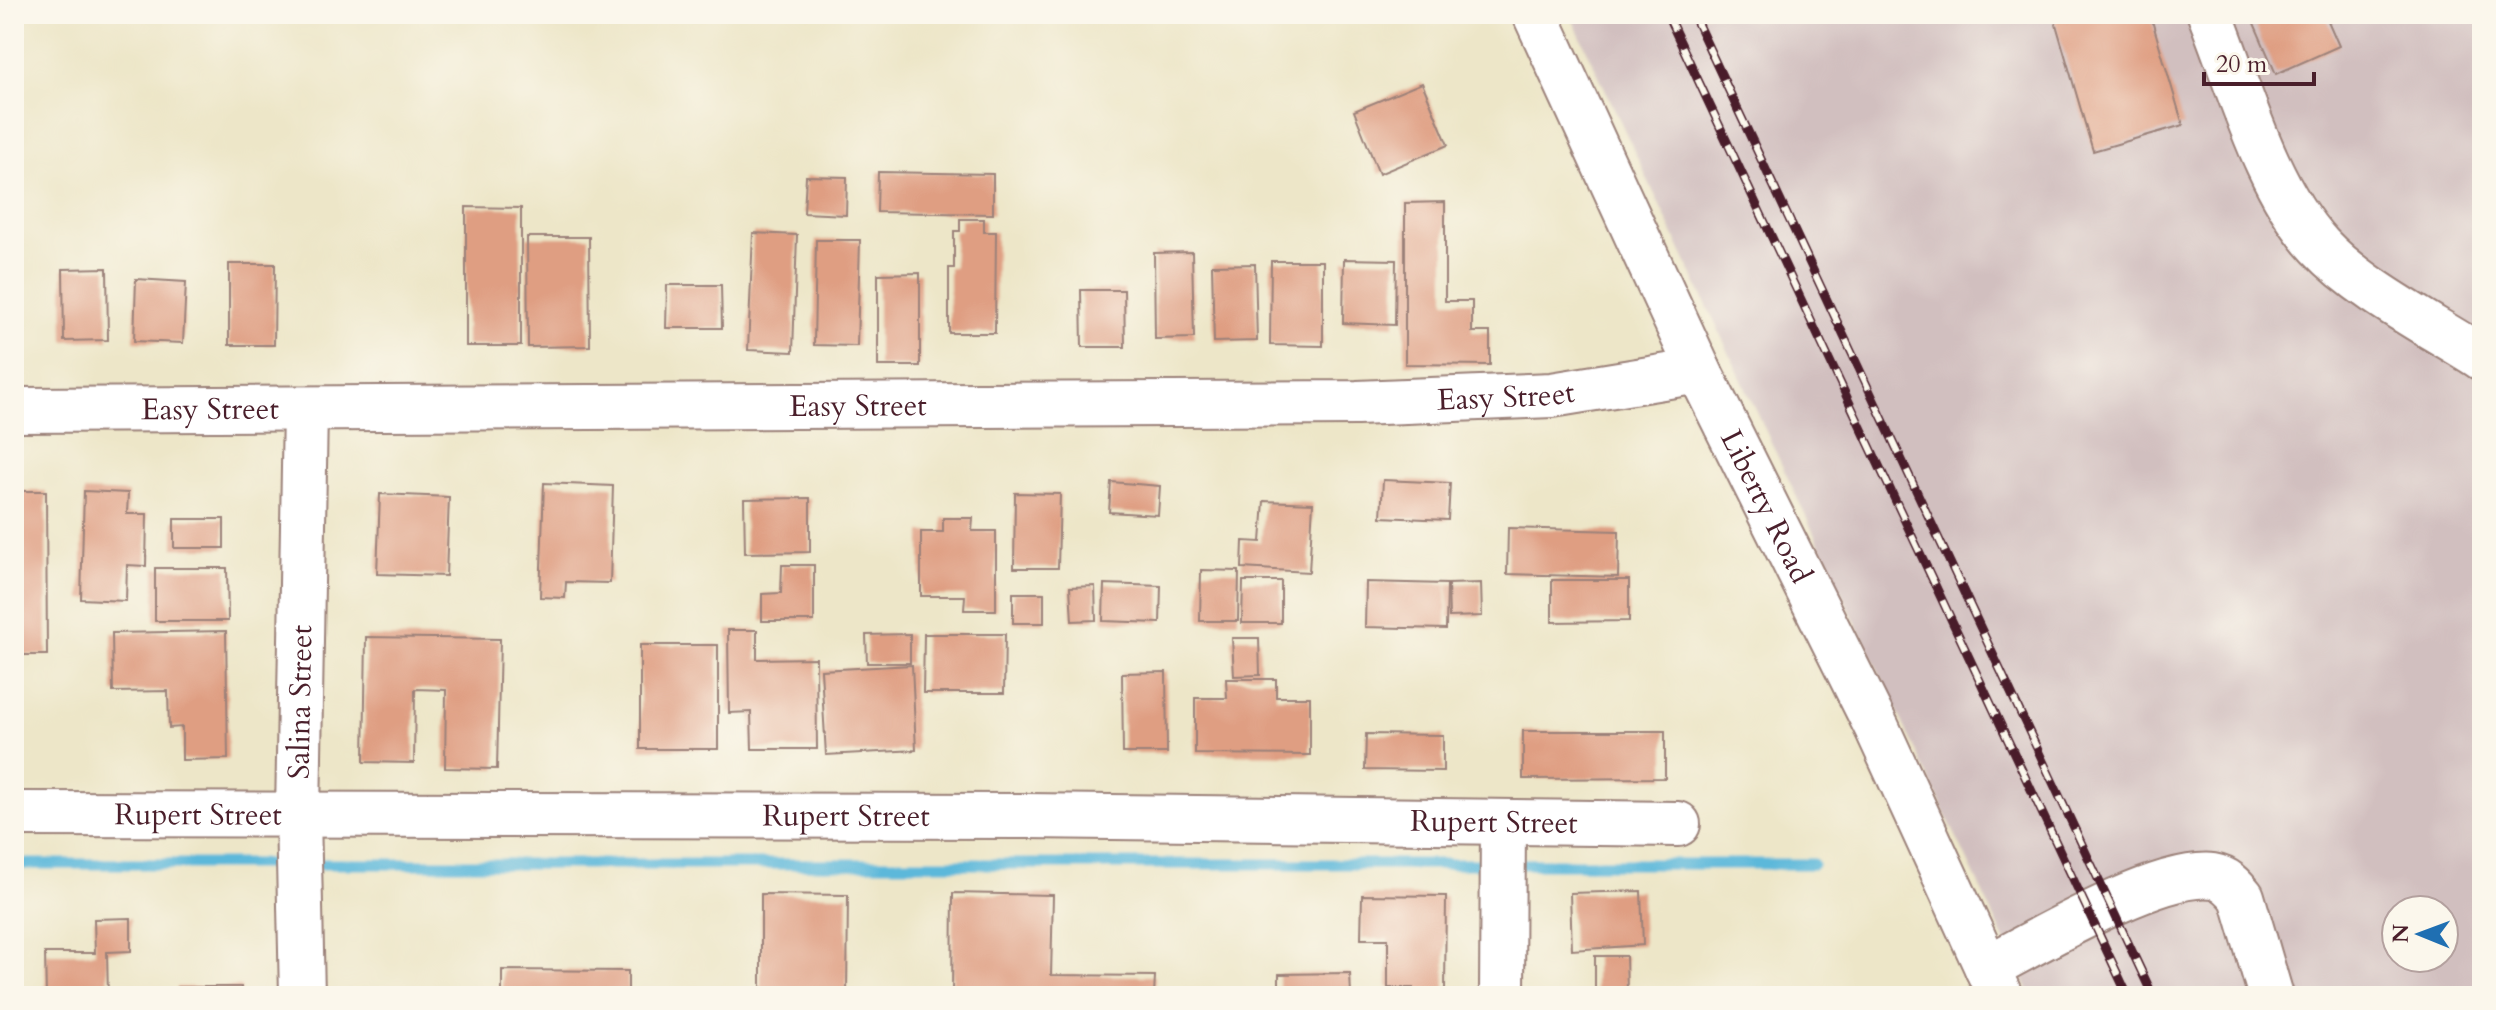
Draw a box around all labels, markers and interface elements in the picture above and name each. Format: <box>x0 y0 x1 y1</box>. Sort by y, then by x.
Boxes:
scale bar <box>2204 36 2314 86</box>
text: 20 m <box>2216 48 2268 81</box>
street label: Easy Street <box>1436 372 1578 421</box>
street label: Easy Street <box>789 385 927 427</box>
street label: Easy Street <box>141 389 279 430</box>
street label: Liberty Road <box>1710 423 1822 590</box>
street label: Salina Street <box>279 624 322 780</box>
street label: Rupert Street <box>114 794 282 836</box>
street label: Rupert Street <box>762 795 930 837</box>
street label: Rupert Street <box>1410 801 1578 844</box>
north arrow <box>2380 894 2460 974</box>
text: N <box>2386 924 2416 943</box>

